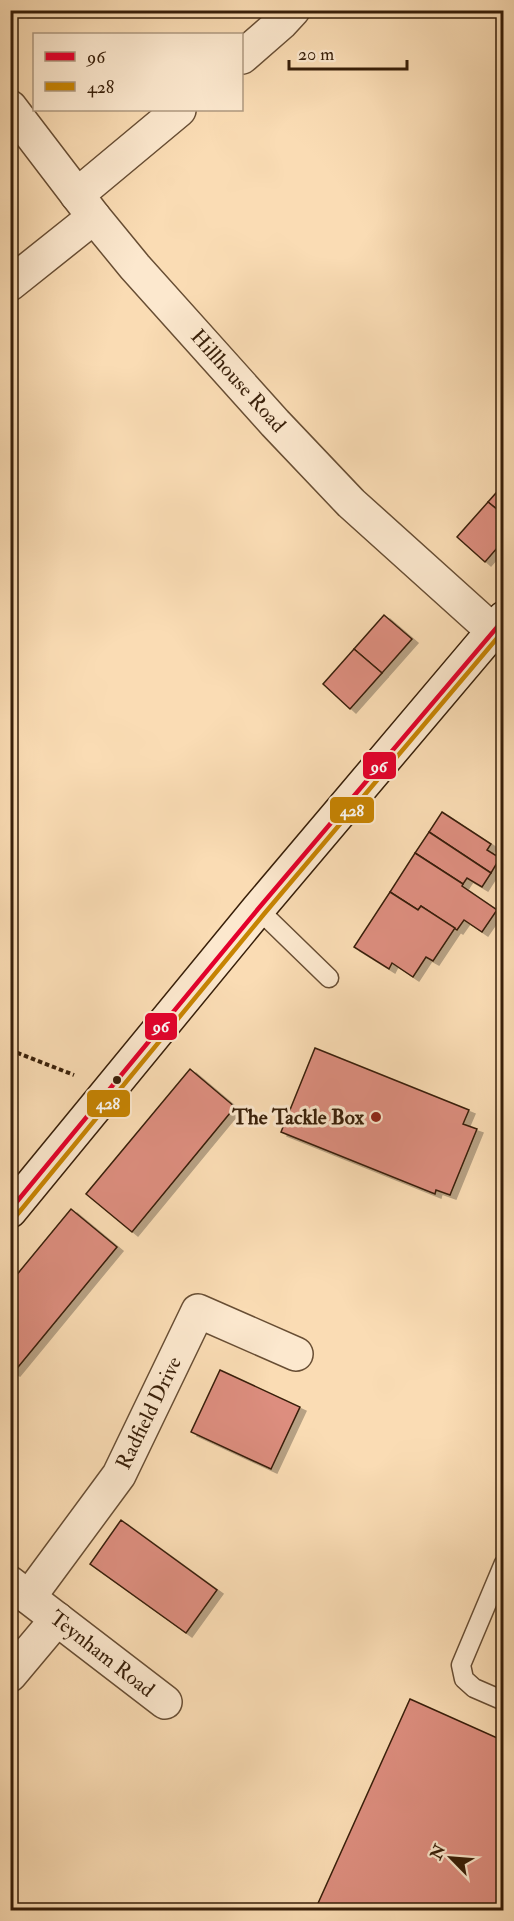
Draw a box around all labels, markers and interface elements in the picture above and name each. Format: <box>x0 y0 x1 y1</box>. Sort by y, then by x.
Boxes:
legend <box>33 33 243 111</box>
scale bar <box>289 33 408 71</box>
text: 20 m <box>298 43 334 66</box>
text: 96 <box>85 46 106 69</box>
text: 428 <box>87 76 114 99</box>
street label: Hillhouse Road <box>185 324 292 439</box>
line badge: 96 <box>362 751 397 780</box>
text: 96 <box>369 757 389 777</box>
line badge: 428 <box>329 796 375 824</box>
text: 428 <box>339 801 365 821</box>
line badge: 96 <box>144 1012 178 1041</box>
text: 96 <box>151 1017 171 1037</box>
unlabelled marker <box>111 1074 123 1086</box>
line badge: 428 <box>86 1089 131 1118</box>
text: 428 <box>95 1094 121 1114</box>
place label: The Tackle Box <box>231 1104 365 1131</box>
marker: The Tackle Box <box>369 1110 383 1124</box>
street label: Radfield Drive <box>110 1352 188 1474</box>
street label: Teynham Road <box>44 1605 160 1704</box>
north arrow <box>421 1828 481 1888</box>
text: N <box>426 1841 451 1864</box>

